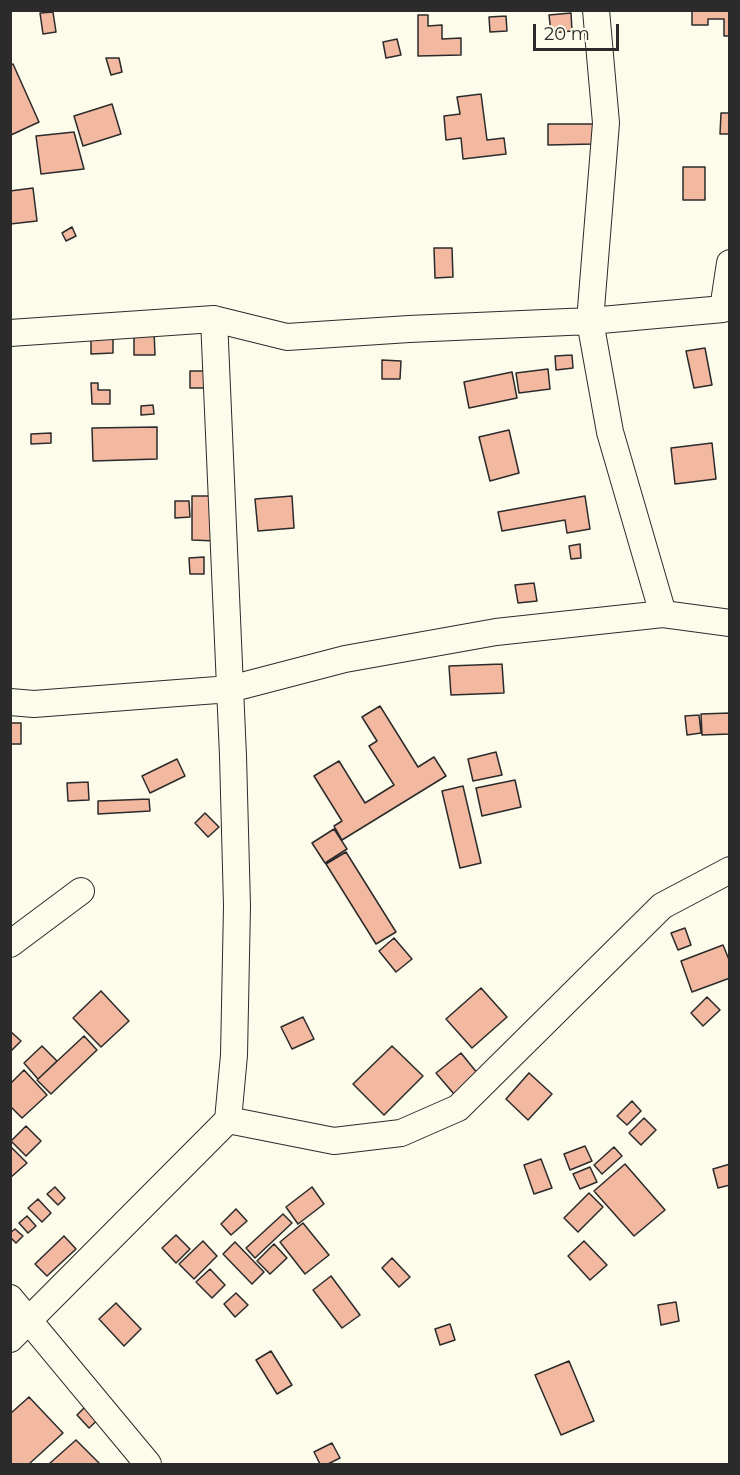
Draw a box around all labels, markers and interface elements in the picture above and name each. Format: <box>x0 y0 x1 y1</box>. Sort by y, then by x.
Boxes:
scale bar <box>536 12 622 50</box>
text: 20 m <box>544 23 590 45</box>

